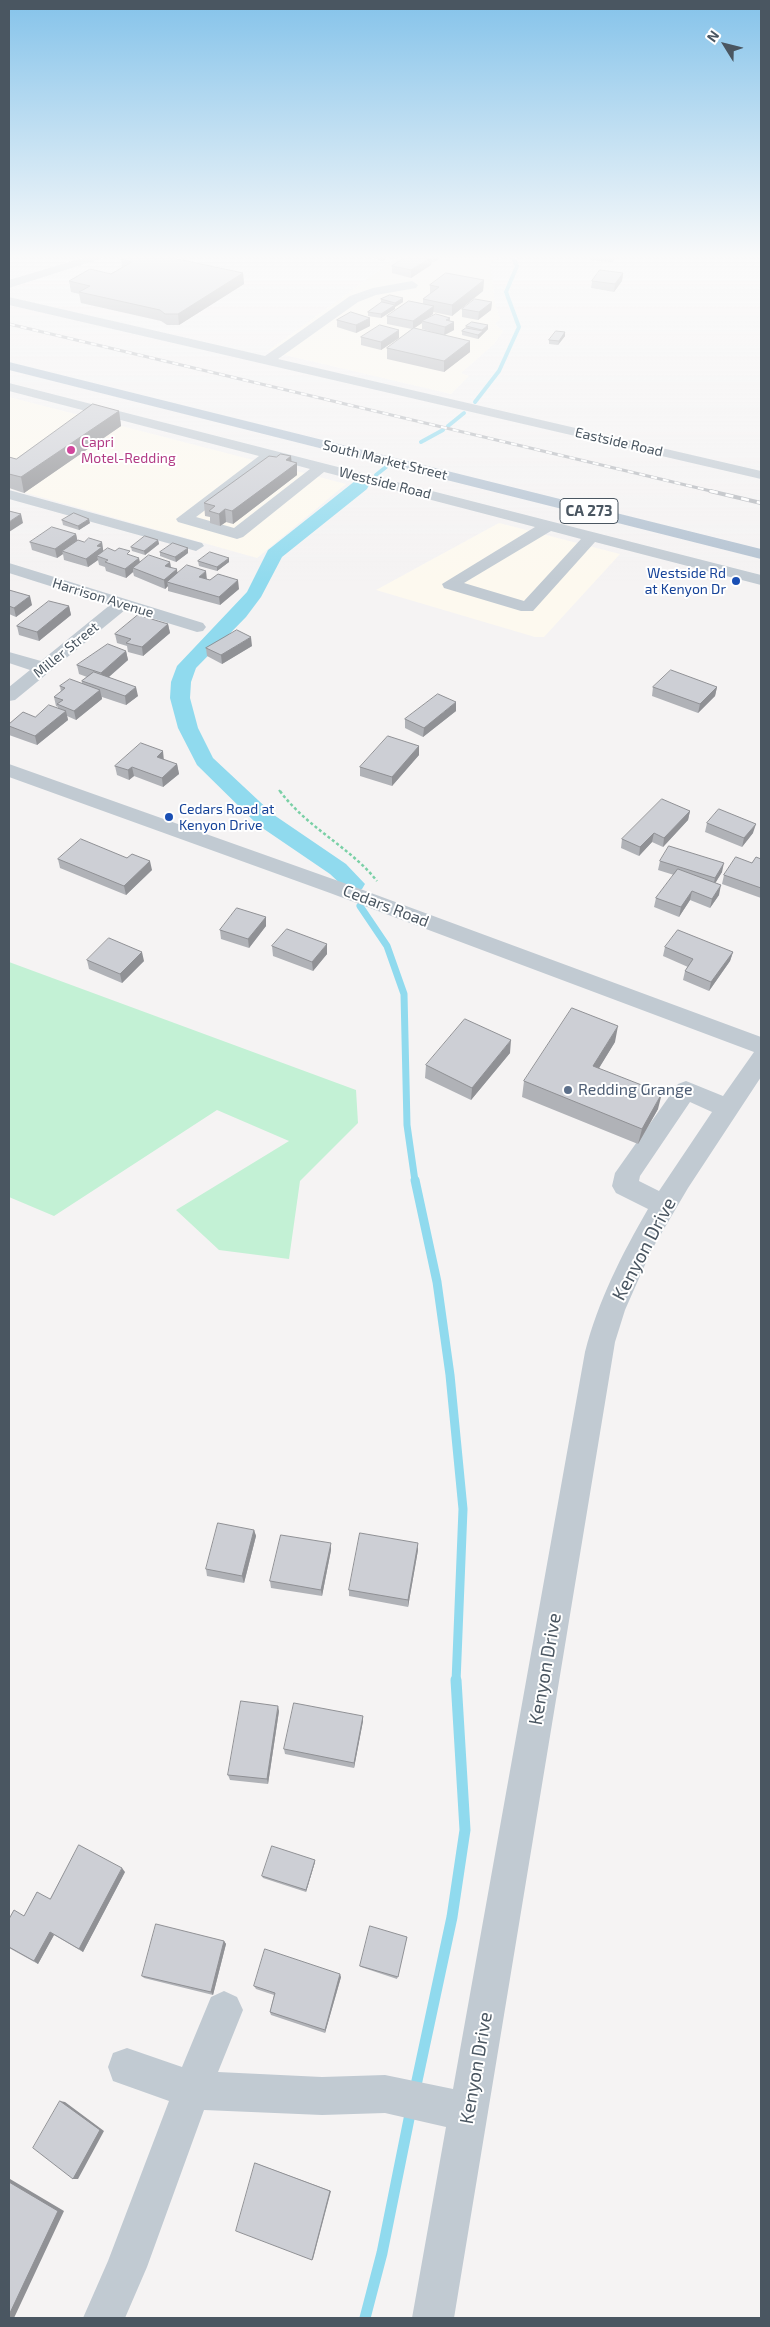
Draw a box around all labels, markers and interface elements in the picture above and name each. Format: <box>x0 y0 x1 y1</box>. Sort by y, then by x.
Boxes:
north arrow <box>700 20 750 70</box>
text: N <box>703 27 722 45</box>
street label: Eastside Road <box>574 424 664 460</box>
place label: Capri Motel-Redding <box>81 434 176 467</box>
street label: South Market Street <box>321 436 449 484</box>
marker: Capri Motel-Redding <box>65 444 77 456</box>
street label: Westside Road <box>337 463 433 503</box>
road number: CA 273 <box>560 498 618 524</box>
place label: Westside Rd at Kenyon Dr <box>645 565 726 598</box>
street label: Harrison Avenue <box>50 575 156 621</box>
marker: Westside Rd at Kenyon Dr <box>730 575 742 587</box>
street label: Miller Street <box>30 619 102 681</box>
place label: Cedars Road at Kenyon Drive <box>179 801 274 834</box>
marker: Cedars Road at Kenyon Drive <box>163 811 175 823</box>
street label: Cedars Road <box>340 881 432 931</box>
place label: Redding Grange <box>578 1080 692 1100</box>
marker: Redding Grange <box>562 1084 574 1096</box>
street label: Kenyon Drive <box>607 1194 681 1304</box>
street label: Kenyon Drive <box>524 1611 566 1727</box>
street label: Kenyon Drive <box>455 2010 497 2126</box>

